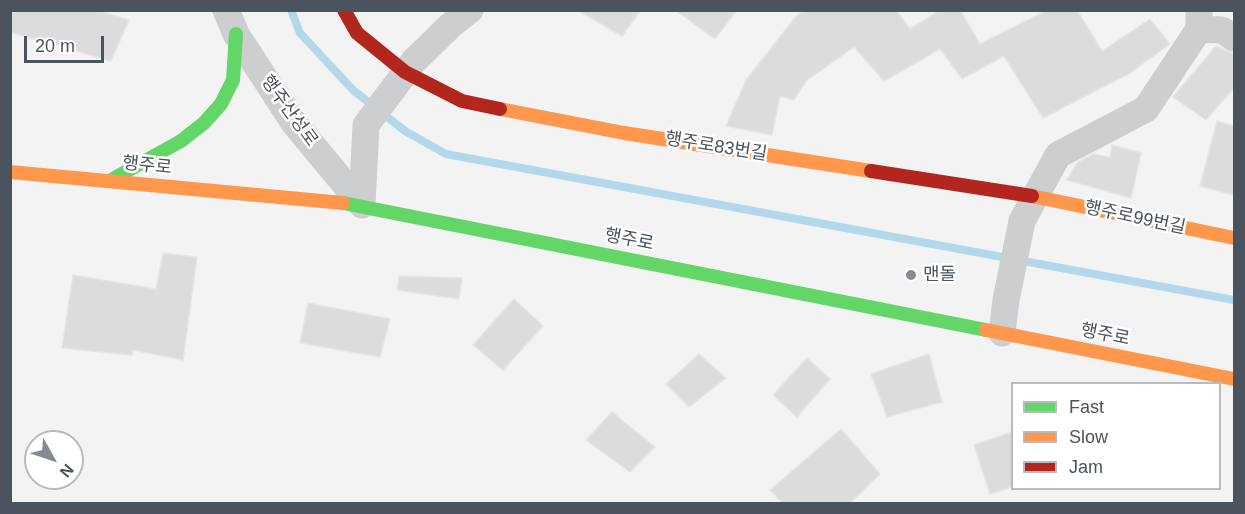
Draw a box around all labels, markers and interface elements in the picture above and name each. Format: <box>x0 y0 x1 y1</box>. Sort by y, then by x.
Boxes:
scale bar <box>27 24 106 62</box>
text: 20 m <box>35 36 75 56</box>
street label: 행주산성로 <box>256 71 322 151</box>
street label: 행주로83번길 <box>664 128 768 166</box>
street label: 행주로 <box>121 153 173 179</box>
street label: 행주로99번길 <box>1082 197 1188 239</box>
street label: 행주로 <box>603 225 655 255</box>
place label: 맨돌 <box>923 264 956 286</box>
marker: 맨돌 <box>904 268 918 282</box>
street label: 행주로 <box>1079 320 1131 350</box>
legend <box>1011 382 1221 490</box>
text: Fast <box>1069 397 1104 417</box>
text: Slow <box>1069 427 1108 447</box>
north arrow <box>24 430 84 490</box>
text: Jam <box>1069 457 1103 477</box>
text: N <box>56 461 77 480</box>

